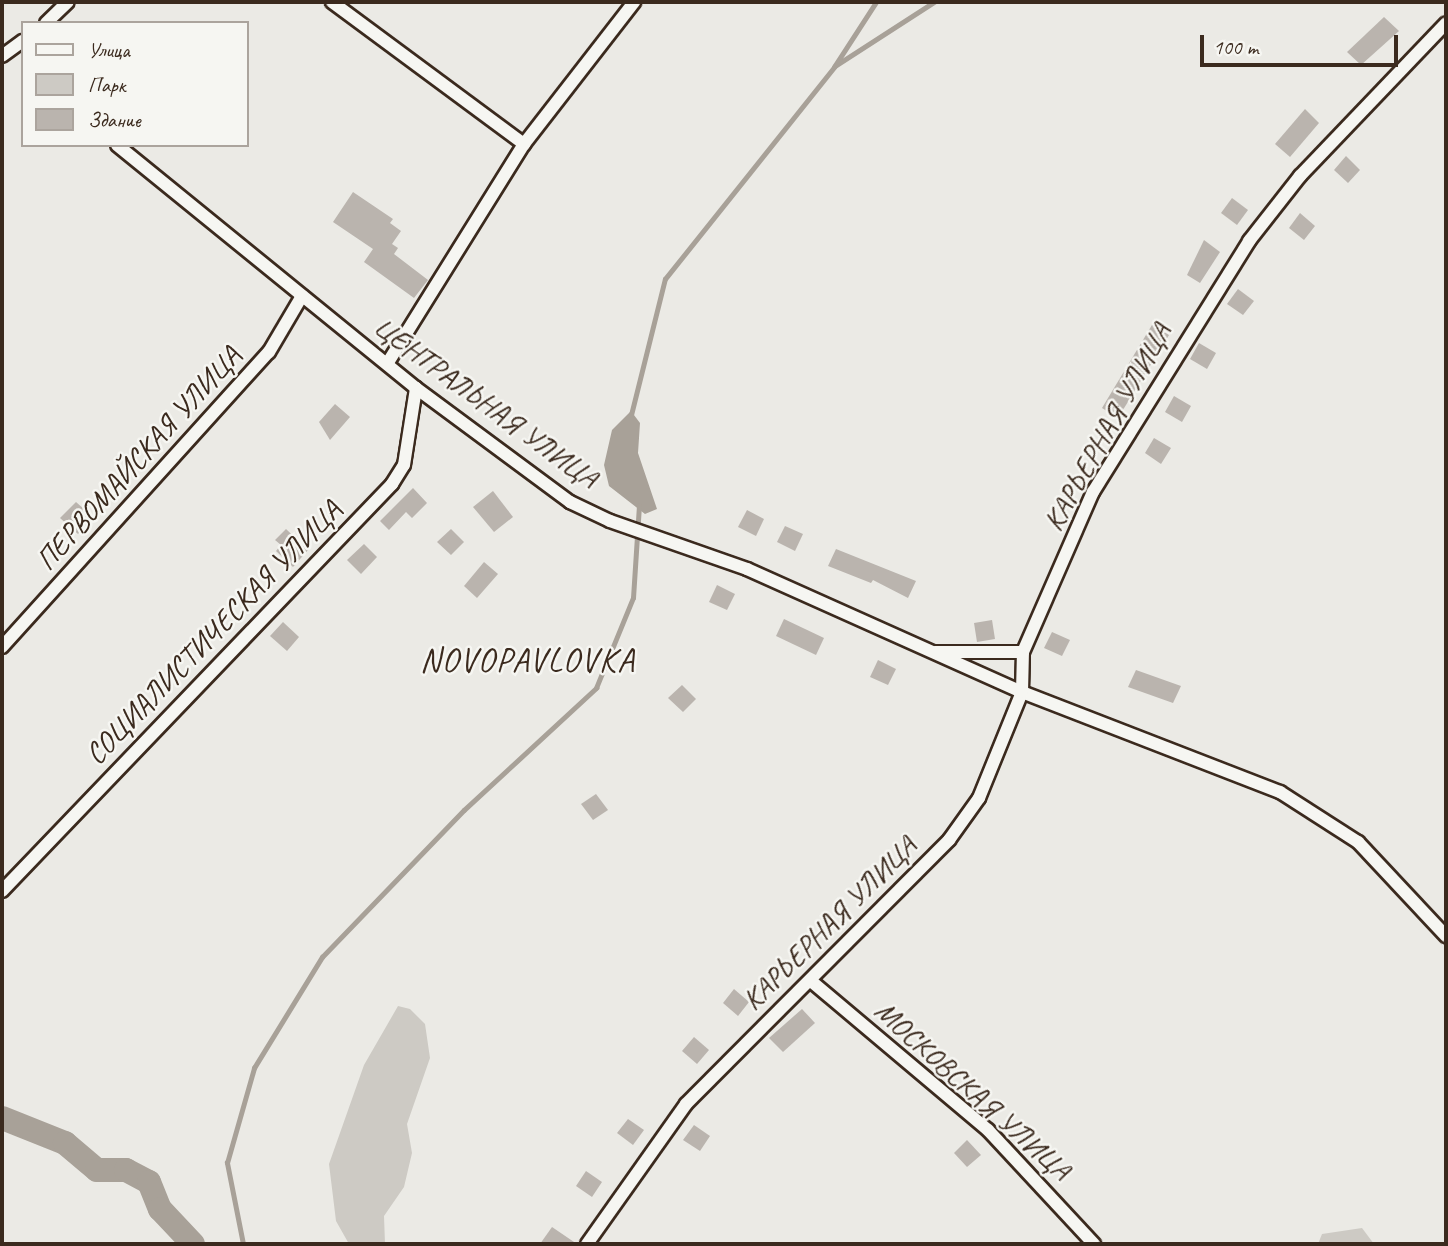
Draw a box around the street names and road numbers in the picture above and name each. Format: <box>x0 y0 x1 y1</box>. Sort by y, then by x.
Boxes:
street label: ЦЕНТРАЛЬНАЯ УЛИЦА <box>366 308 606 496</box>
street label: КАРЬЕРНАЯ УЛИЦА <box>1035 317 1179 537</box>
street label: ПЕРВОМАЙСКАЯ УЛИЦА <box>28 339 248 577</box>
street label: СОЦИАЛИСТИЧЕСКАЯ УЛИЦА <box>78 493 348 771</box>
street label: КАРЬЕРНАЯ УЛИЦА <box>735 829 923 1017</box>
street label: МОСКОВСКАЯ УЛИЦА <box>868 993 1078 1187</box>

